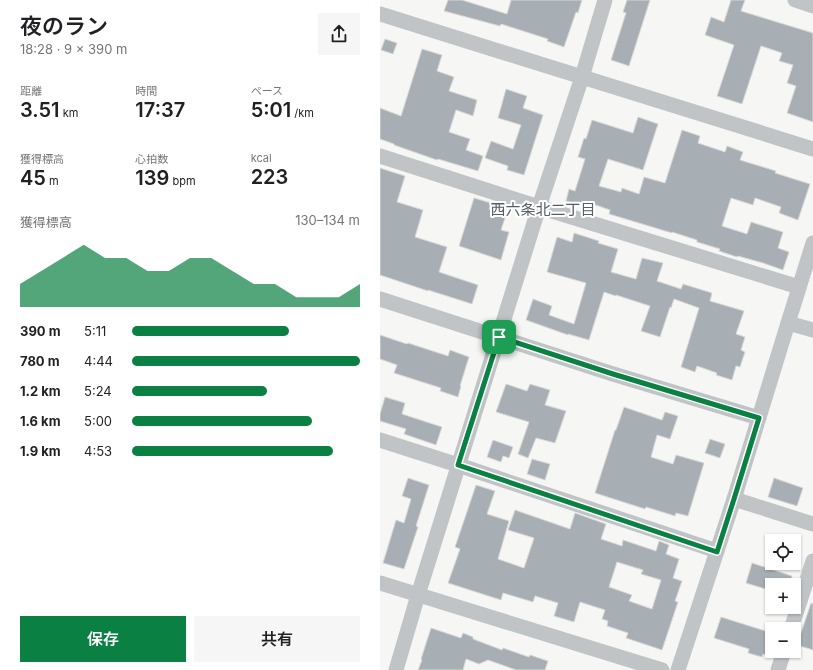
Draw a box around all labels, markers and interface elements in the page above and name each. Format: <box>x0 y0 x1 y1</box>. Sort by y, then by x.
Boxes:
text: 夜のラン <box>20 13 108 39</box>
button: share <box>318 13 360 55</box>
text: 18:28 · 9 × 390 m <box>20 41 127 57</box>
text: 距離 <box>20 84 42 98</box>
text: 時間 <box>135 84 157 98</box>
text: ペース <box>251 84 283 98</box>
text: 3.51 <box>20 98 60 122</box>
text: 17:37 <box>135 98 185 122</box>
text: 5:01 <box>251 98 291 122</box>
text: km <box>60 106 78 120</box>
text: /km <box>291 106 314 120</box>
text: kcal <box>251 151 272 165</box>
text: 獲得標高 <box>20 152 64 166</box>
text: 心拍数 <box>135 152 168 166</box>
text: 223 <box>251 165 288 189</box>
text: 45 <box>20 166 46 190</box>
text: 139 <box>135 166 169 190</box>
text: m <box>46 174 59 188</box>
text: bpm <box>169 174 196 188</box>
district label: 西六条北二丁目 <box>490 200 596 219</box>
text: 130–134 m <box>295 212 360 228</box>
text: 獲得標高 <box>20 214 72 230</box>
pin <box>482 320 516 354</box>
text: 390 m <box>20 323 61 339</box>
text: 5:11 <box>84 323 106 339</box>
icon: arrive <box>488 326 510 348</box>
text: 780 m <box>20 353 60 369</box>
text: 4:44 <box>84 353 113 369</box>
text: 1.2 km <box>20 383 61 399</box>
text: 5:24 <box>84 383 112 399</box>
text: 1.6 km <box>20 413 61 429</box>
text: 5:00 <box>84 413 112 429</box>
text: 1.9 km <box>20 443 61 459</box>
text: 4:53 <box>84 443 112 459</box>
map controls <box>765 534 801 658</box>
button: locate <box>765 534 801 570</box>
button: + <box>765 578 801 614</box>
button: 保存 <box>20 616 186 662</box>
button: 共有 <box>194 616 360 662</box>
button: − <box>765 622 801 658</box>

